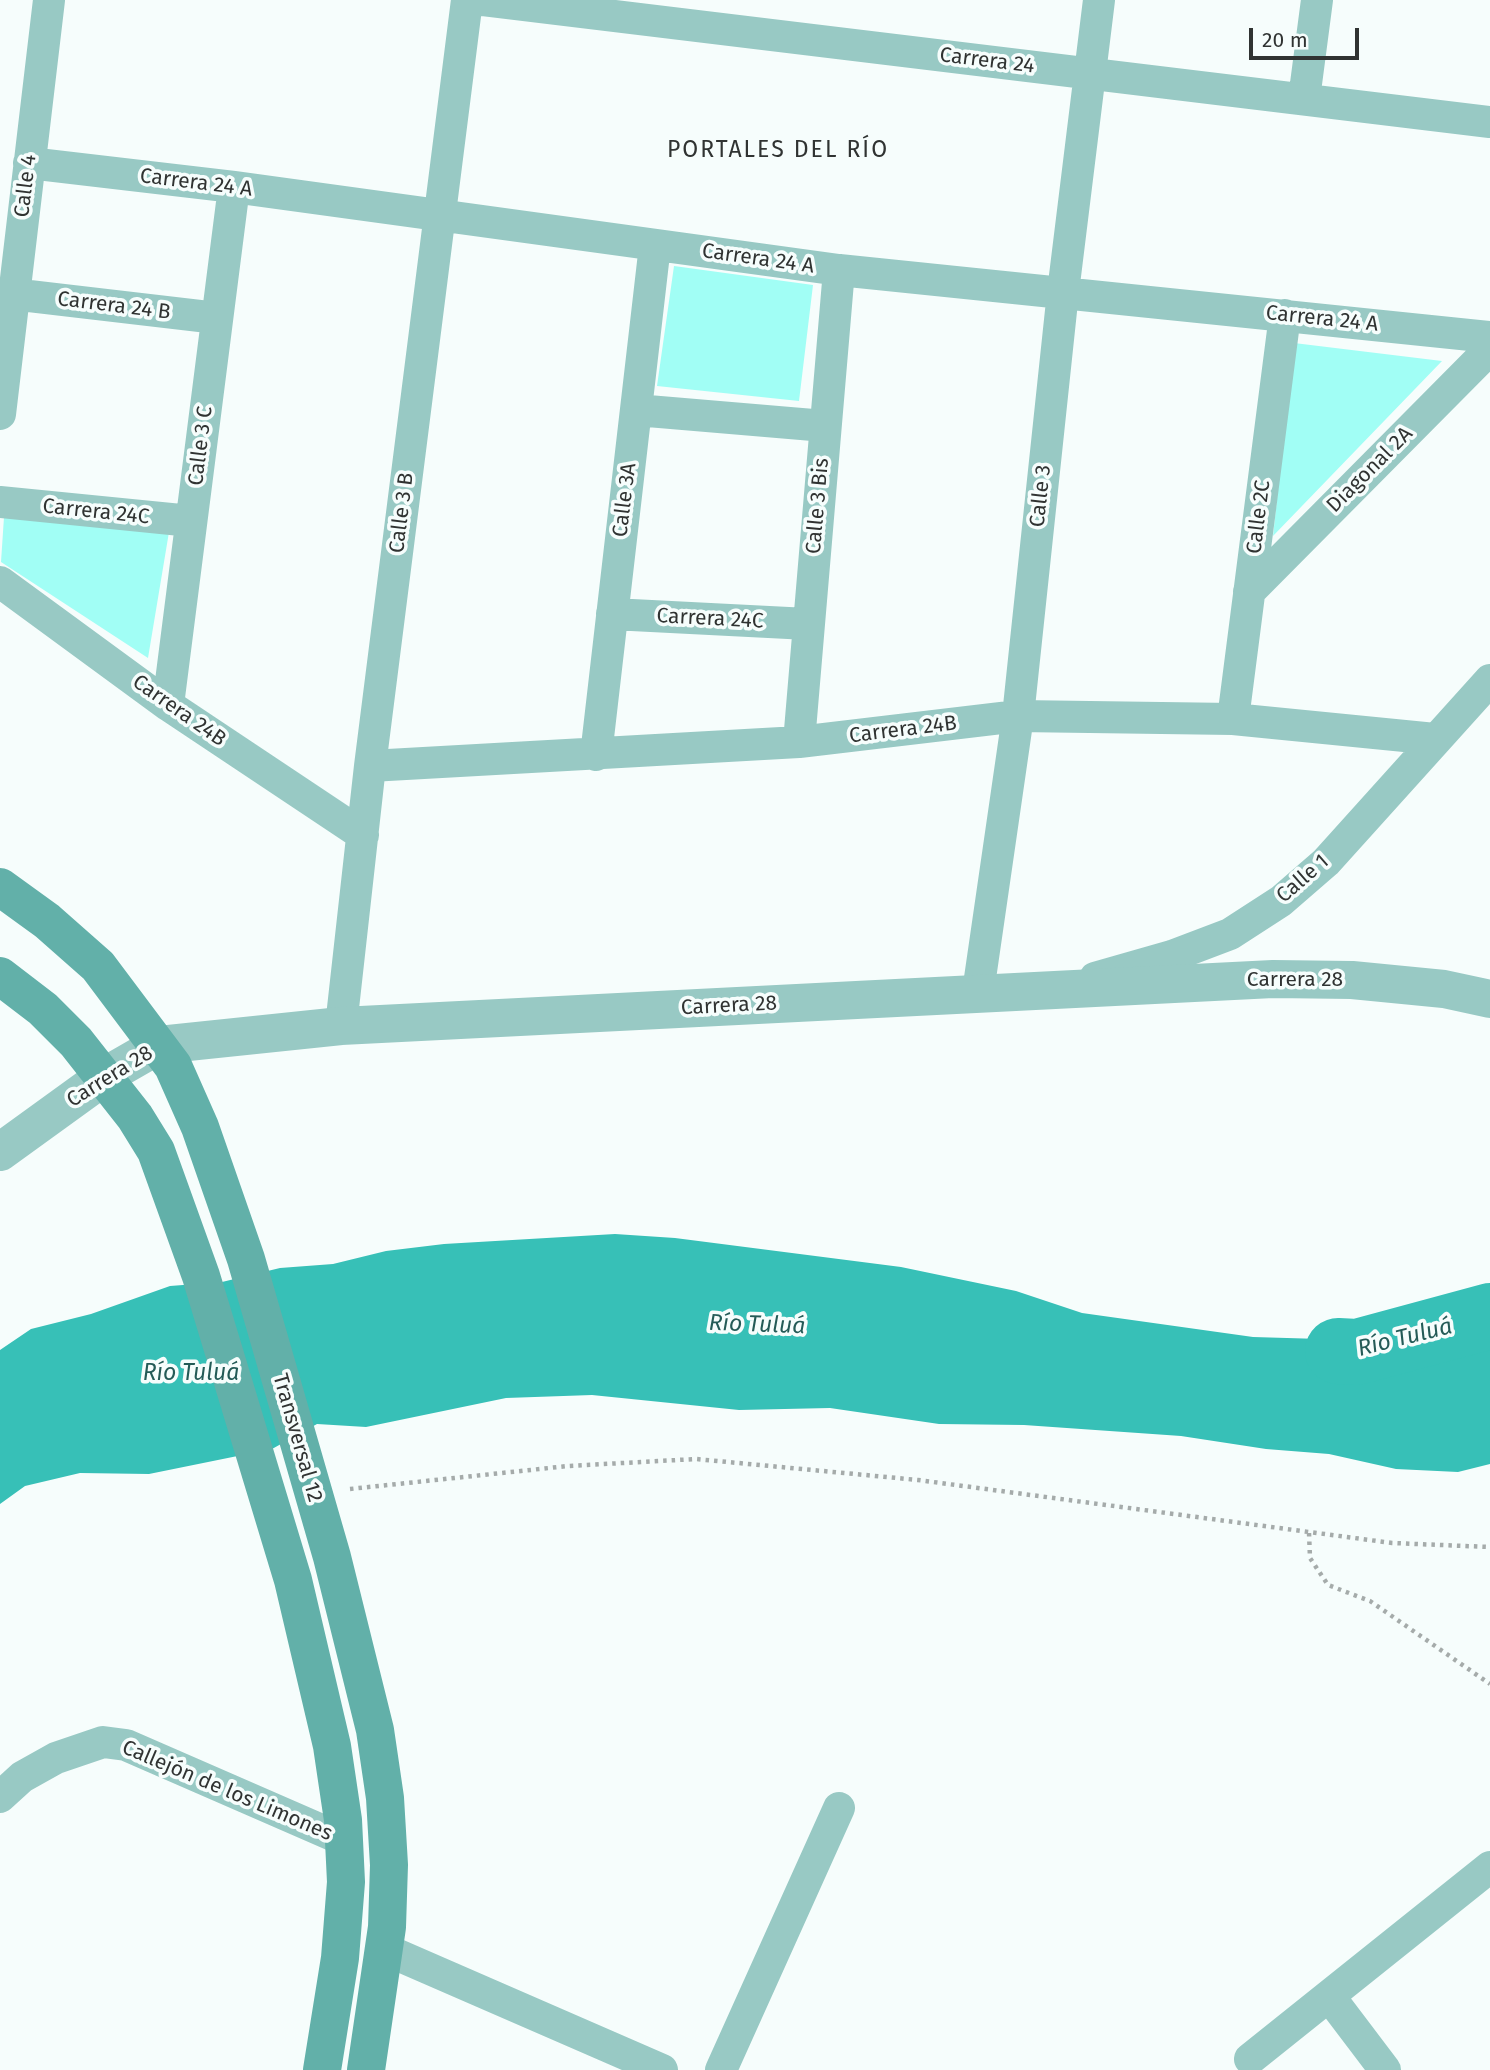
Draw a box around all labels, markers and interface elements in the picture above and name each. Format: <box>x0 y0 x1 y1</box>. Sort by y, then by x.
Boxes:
scale bar <box>1252 14 1362 58</box>
text: 20 m <box>1262 27 1308 53</box>
street label: Carrera 24 <box>938 43 1036 79</box>
district label: PORTALES DEL RÍO <box>669 137 887 165</box>
street label: Calle 4 <box>10 153 42 219</box>
street label: Carrera 24 A <box>138 164 254 202</box>
street label: Carrera 24 A <box>700 239 816 279</box>
street label: Carrera 24 B <box>56 287 172 325</box>
street label: Carrera 24 A <box>1265 301 1379 337</box>
street label: Calle 3 C <box>184 405 218 487</box>
street label: Diagonal 2A <box>1322 422 1418 518</box>
street label: Calle 3 Bis <box>801 457 835 555</box>
street label: Calle 3A <box>608 461 642 539</box>
street label: Calle 3 <box>1025 464 1057 528</box>
street label: Calle 3 B <box>385 471 419 555</box>
street label: Calle 2C <box>1242 479 1276 555</box>
street label: Carrera 24C <box>41 494 151 530</box>
street label: Carrera 24C <box>656 604 764 634</box>
street label: Carrera 24B <box>127 670 231 752</box>
street label: Carrera 24B <box>848 711 958 749</box>
street label: Calle 1 <box>1272 849 1334 909</box>
street label: Carrera 28 <box>1247 967 1343 993</box>
street label: Carrera 28 <box>680 991 778 1021</box>
street label: Carrera 28 <box>62 1041 158 1113</box>
water label: Río Tuluá <box>708 1310 806 1340</box>
water label: Río Tuluá <box>1355 1313 1455 1363</box>
water label: Río Tuluá <box>143 1360 239 1388</box>
street label: Transversal 12 <box>267 1371 327 1505</box>
street label: Callejón de los Limones <box>118 1735 336 1847</box>

